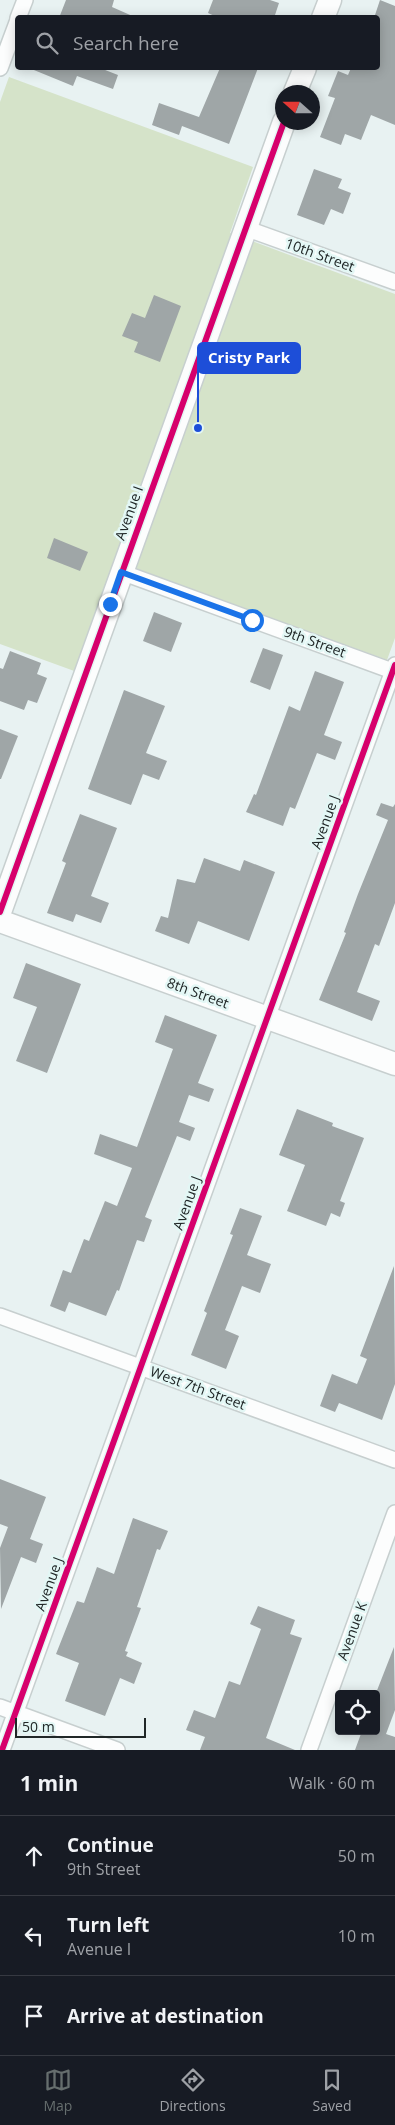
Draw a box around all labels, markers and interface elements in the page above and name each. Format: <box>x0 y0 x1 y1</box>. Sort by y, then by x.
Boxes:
search box <box>15 15 380 70</box>
icon: search <box>33 29 61 57</box>
text: Search here <box>73 30 179 56</box>
north arrow <box>275 85 320 130</box>
street label: 10th Street <box>283 233 357 276</box>
callout: Cristy Park <box>198 343 300 373</box>
text: Cristy Park <box>208 347 291 367</box>
street label: Avenue I <box>110 483 147 543</box>
route end <box>99 593 122 616</box>
route start <box>241 609 264 632</box>
street label: 9th Street <box>282 622 349 661</box>
street label: Avenue J <box>306 792 343 851</box>
street label: 8th Street <box>165 973 232 1012</box>
street label: Avenue J <box>168 1173 205 1232</box>
street label: West 7th Street <box>148 1361 249 1414</box>
street label: Avenue J <box>30 1554 67 1613</box>
street label: Avenue K <box>332 1599 371 1663</box>
map controls <box>335 1690 380 1735</box>
button: locate <box>335 1690 380 1735</box>
scale bar <box>15 1715 146 1738</box>
text: 50 m <box>22 1717 55 1736</box>
text: 1 min <box>20 1769 78 1797</box>
text: Walk · 60 m <box>289 1772 375 1794</box>
text: Continue <box>67 1832 154 1858</box>
icon: ahead <box>20 1842 48 1870</box>
text: 50 m <box>338 1845 375 1867</box>
text: 9th Street <box>67 1858 141 1880</box>
text: Turn left <box>67 1912 149 1938</box>
icon: left <box>20 1922 48 1950</box>
text: 10 m <box>338 1925 375 1947</box>
text: Avenue I <box>67 1938 131 1960</box>
icon: arrive <box>20 2002 48 2030</box>
text: Arrive at destination <box>67 2003 264 2029</box>
tab: Map <box>43 2066 72 2115</box>
tab: Directions <box>159 2066 226 2115</box>
tab: Saved <box>313 2066 351 2115</box>

